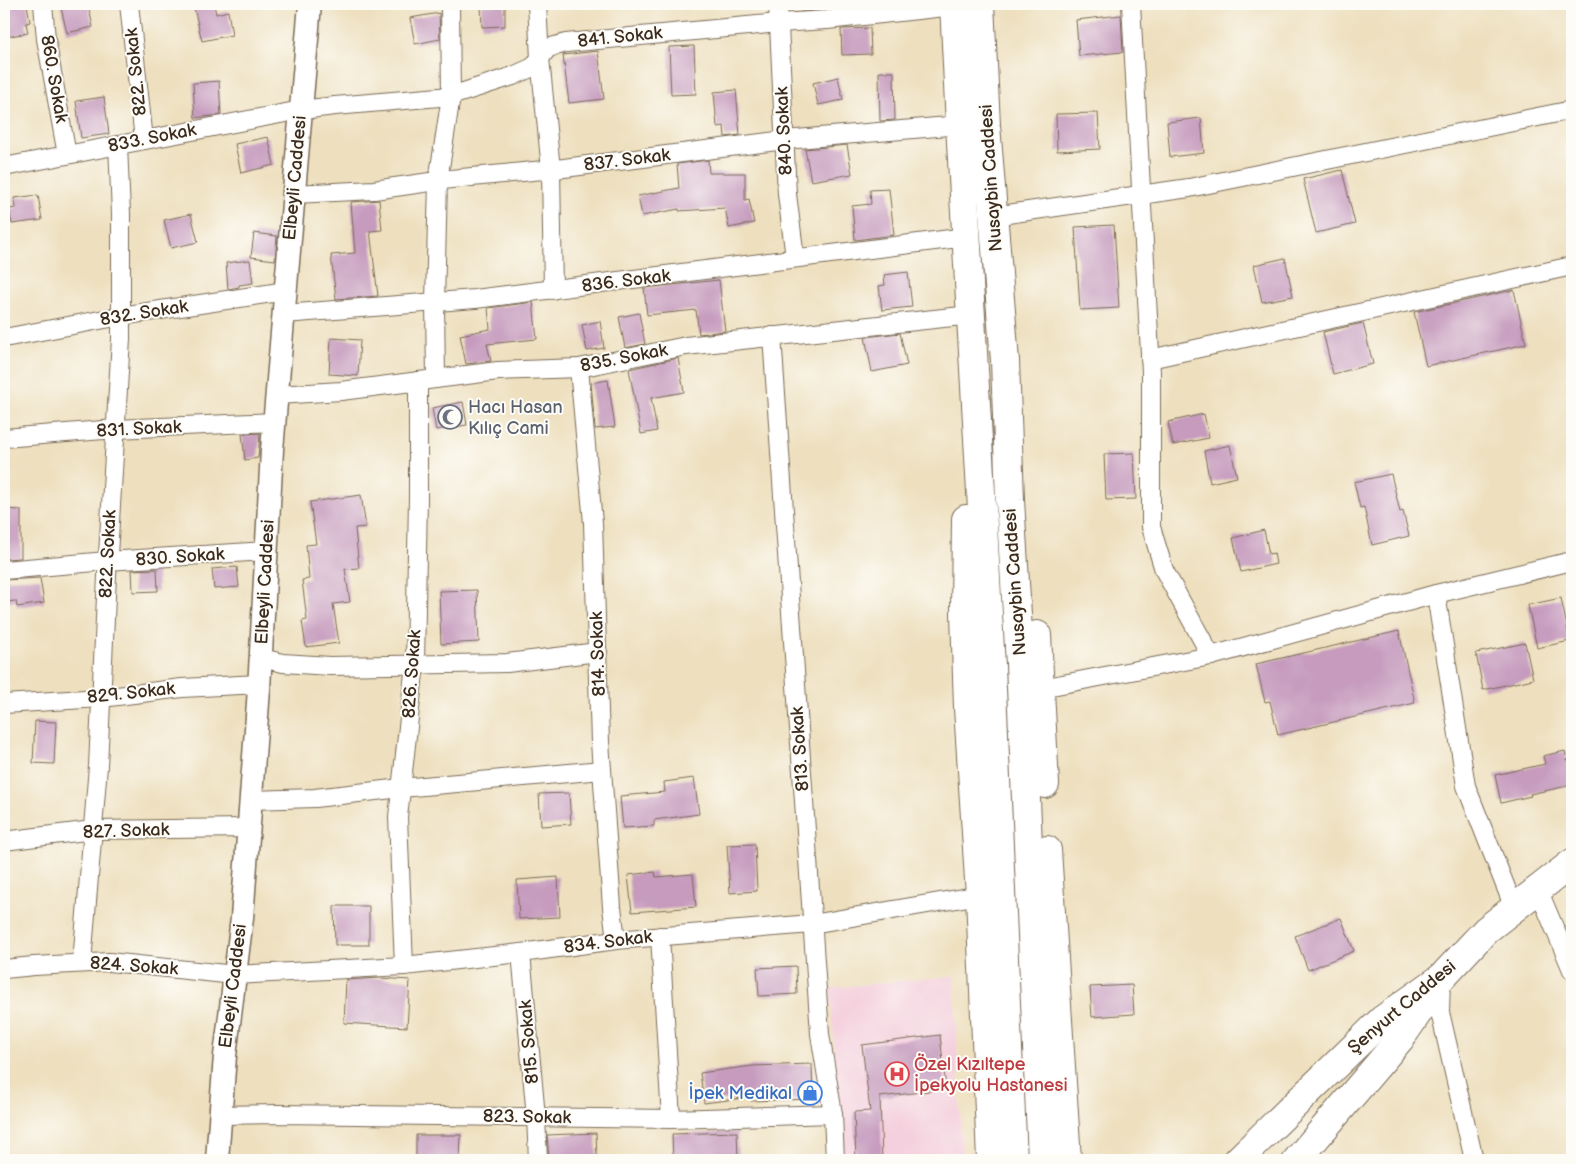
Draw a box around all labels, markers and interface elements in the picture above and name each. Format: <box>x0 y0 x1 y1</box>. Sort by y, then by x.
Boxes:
street label: 841. Sokak <box>577 22 664 52</box>
street label: 822. Sokak <box>121 27 151 117</box>
street label: 860. Sokak <box>36 33 72 125</box>
street label: 840. Sokak <box>771 86 797 176</box>
street label: Nusaybin Caddesi <box>975 104 1007 252</box>
street label: Elbeyli Caddesi <box>279 115 311 241</box>
street label: 833. Sokak <box>106 119 198 157</box>
street label: 837. Sokak <box>583 144 672 176</box>
street label: 836. Sokak <box>580 265 672 297</box>
street label: 832. Sokak <box>98 296 190 330</box>
street label: 835. Sokak <box>579 339 670 377</box>
place label: Hacı Hasan Kılıç Cami <box>468 397 563 439</box>
mosque icon: Hacı Hasan Kılıç Cami <box>437 404 463 430</box>
street label: 831. Sokak <box>96 416 182 442</box>
street label: Nusaybin Caddesi <box>999 508 1031 656</box>
street label: 822. Sokak <box>95 509 121 599</box>
street label: Elbeyli Caddesi <box>251 519 279 645</box>
street label: 830. Sokak <box>135 543 225 571</box>
street label: 814. Sokak <box>586 611 610 697</box>
street label: 826. Sokak <box>398 629 426 719</box>
street label: 829. Sokak <box>86 678 176 708</box>
street label: 813. Sokak <box>787 706 813 792</box>
street label: 827. Sokak <box>82 819 170 843</box>
street label: Elbeyli Caddesi <box>215 923 251 1049</box>
street label: 834. Sokak <box>562 926 654 958</box>
street label: 824. Sokak <box>89 952 179 980</box>
street label: Şenyurt Caddesi <box>1344 956 1460 1058</box>
street label: 815. Sokak <box>515 999 543 1085</box>
place label: Özel Kızıltepe İpekyolu Hastanesi <box>914 1053 1068 1096</box>
hospital icon: Özel Kızıltepe İpekyolu Hastanesi <box>884 1061 910 1087</box>
shop icon: İpek Medikal <box>797 1080 823 1106</box>
place label: İpek Medikal <box>689 1082 792 1104</box>
street label: 823. Sokak <box>483 1106 572 1128</box>

